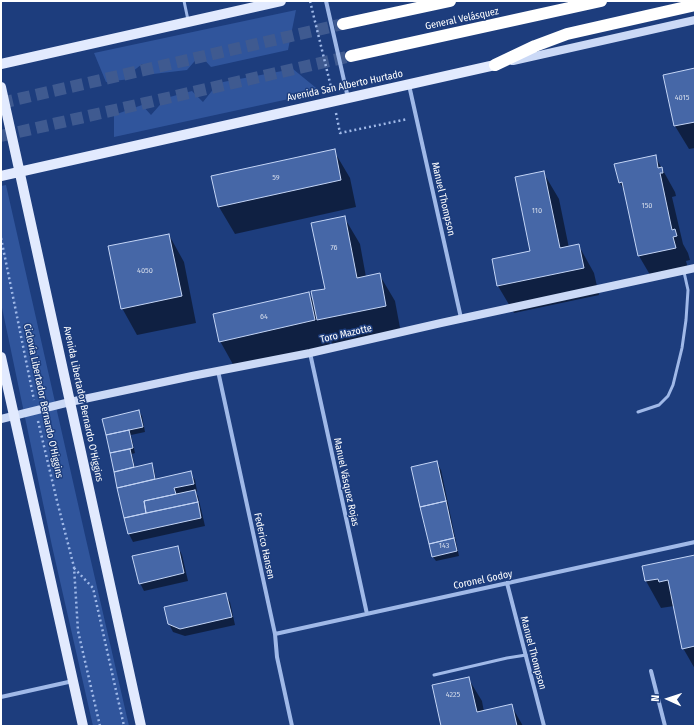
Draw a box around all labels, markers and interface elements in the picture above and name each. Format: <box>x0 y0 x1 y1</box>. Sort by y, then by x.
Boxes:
street label: General Velásquez <box>424 5 500 33</box>
street label: Avenida San Alberto Hurtado <box>286 68 404 104</box>
house number: 4015 <box>675 93 689 103</box>
street label: Manuel Thompson <box>429 161 457 237</box>
house number: 59 <box>272 173 280 183</box>
house number: 150 <box>642 201 652 211</box>
house number: 110 <box>532 206 542 216</box>
house number: 76 <box>330 243 338 253</box>
house number: 4050 <box>137 266 153 276</box>
house number: 64 <box>260 312 268 322</box>
street label: Toro Mazotte <box>319 322 373 346</box>
street label: Ciclovía Libertador Bernardo O'Higgins <box>21 323 65 479</box>
street label: Avenida Libertador Bernardo O'Higgins <box>61 325 105 483</box>
street label: Manuel Vásquez Rojas <box>331 437 361 527</box>
street label: Federico Hansen <box>251 512 277 580</box>
house number: 143 <box>439 541 449 551</box>
street label: Coronel Godoy <box>452 568 514 592</box>
street label: Manuel Thompson <box>517 615 549 691</box>
north arrow <box>648 679 688 719</box>
house number: 4225 <box>446 690 460 700</box>
text: N <box>649 695 662 702</box>

